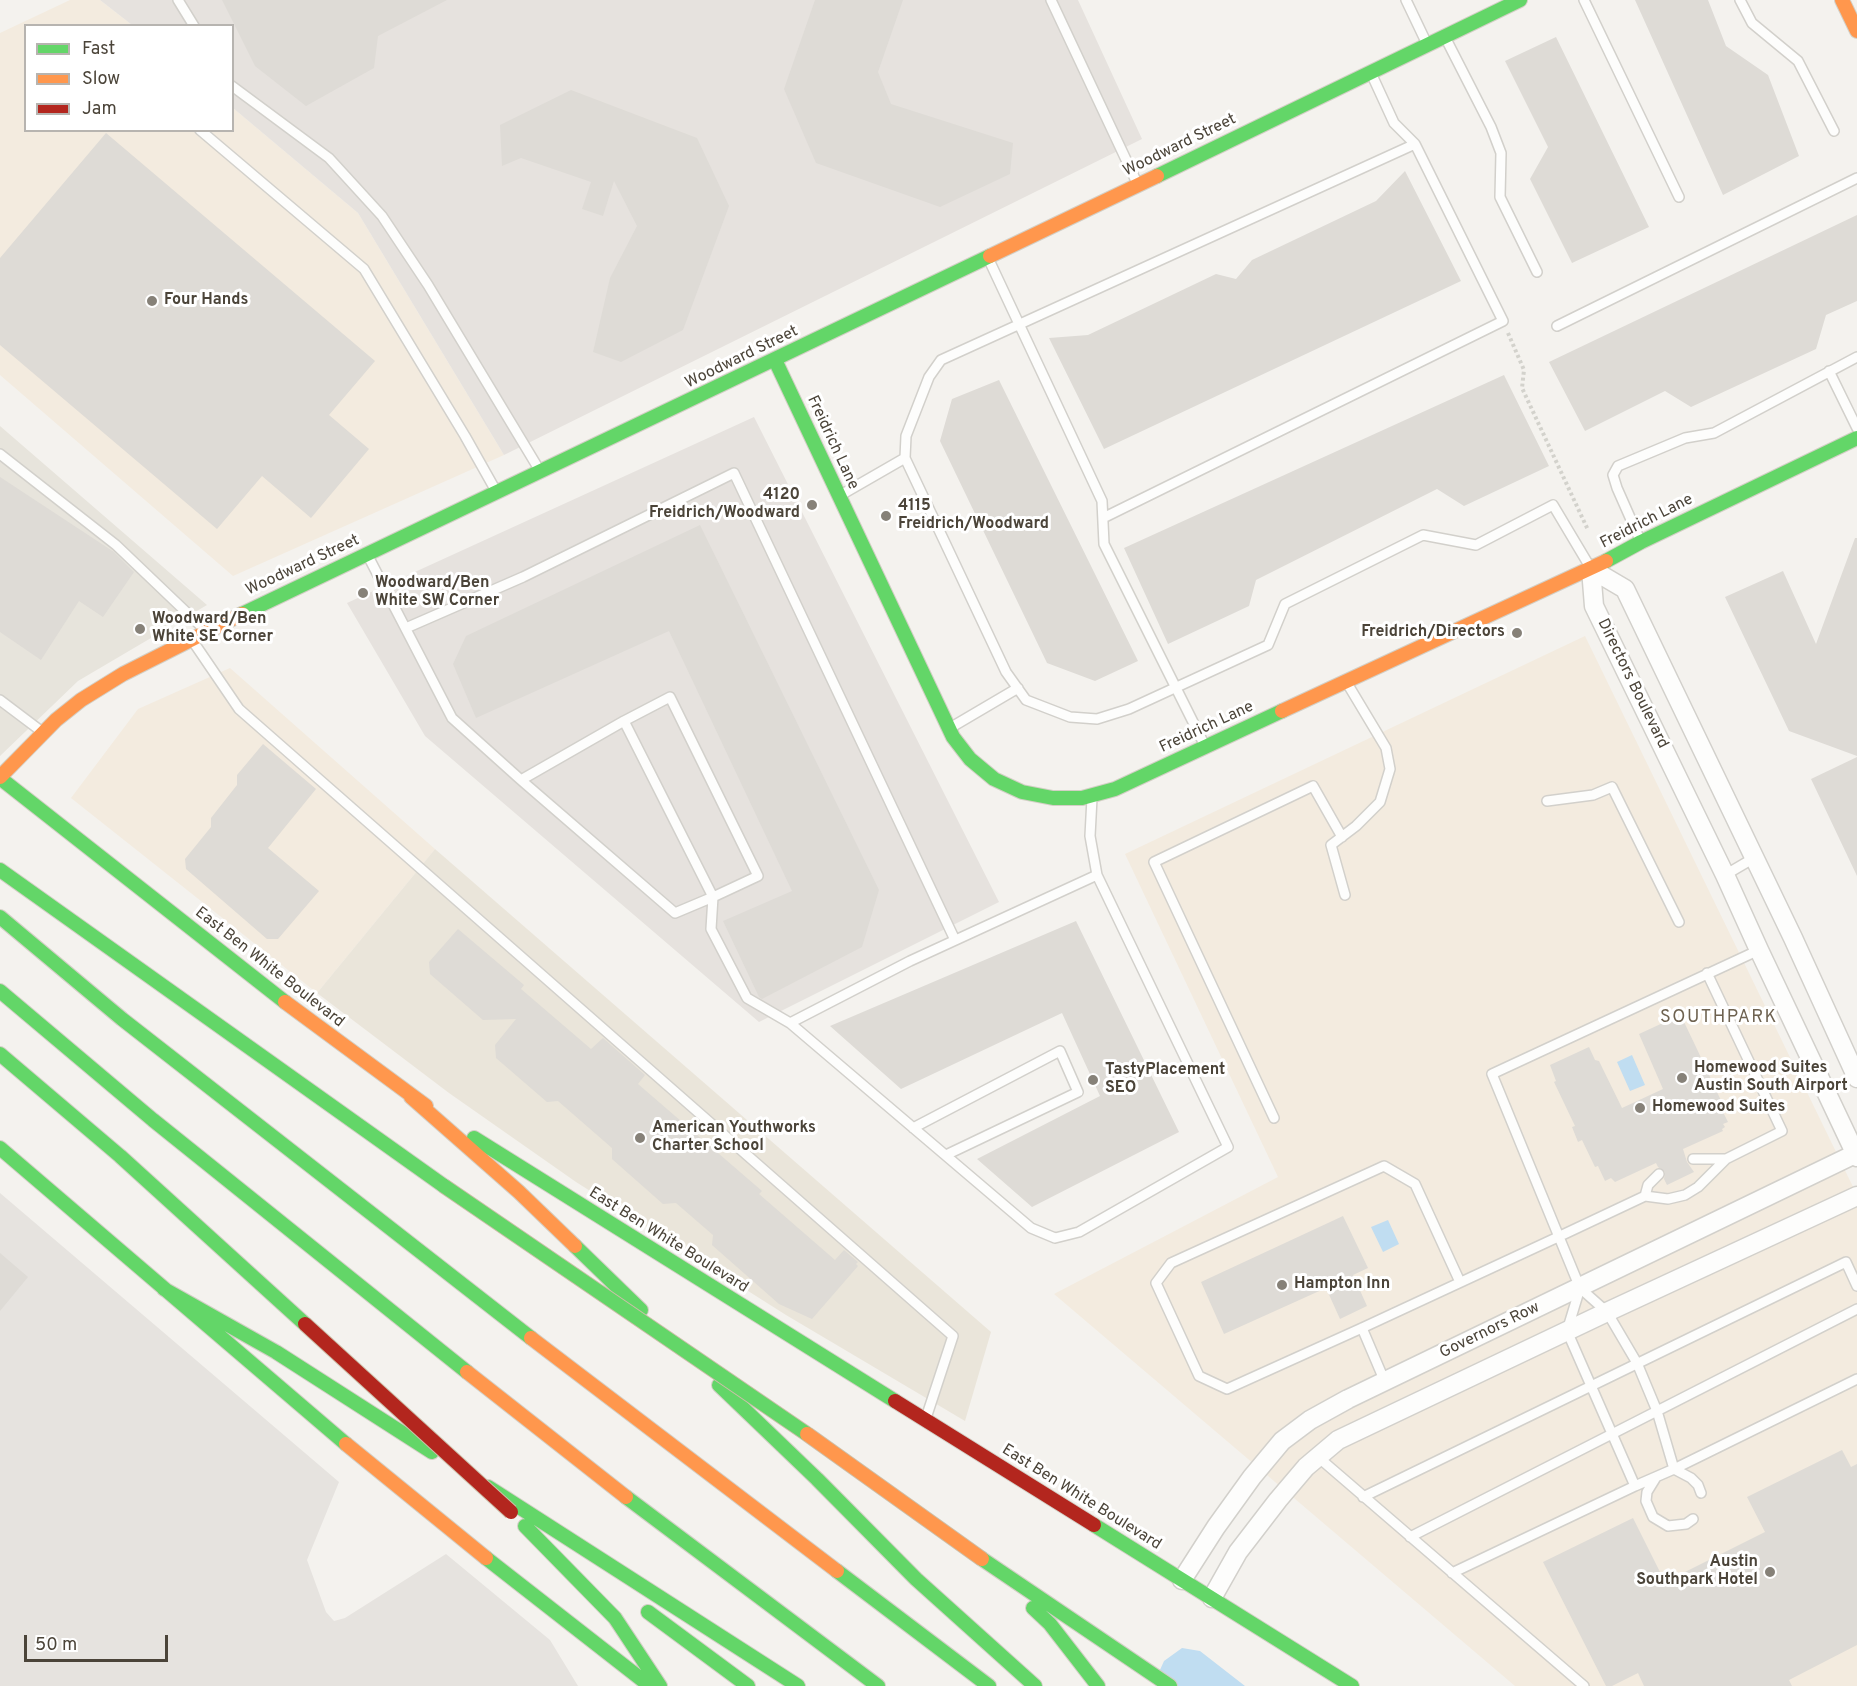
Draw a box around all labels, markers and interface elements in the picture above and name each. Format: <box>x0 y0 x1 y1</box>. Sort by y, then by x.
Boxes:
legend <box>24 24 234 132</box>
text: Fast <box>82 38 115 61</box>
text: Slow <box>82 68 120 91</box>
text: Jam <box>82 98 117 121</box>
street label: Woodward Street <box>1121 110 1239 182</box>
place label: Four Hands <box>164 291 248 311</box>
marker: Four Hands <box>145 294 159 308</box>
street label: Woodward Street <box>683 322 801 394</box>
street label: Freidrich Lane <box>802 393 862 493</box>
place label: 4120 Freidrich/Woodward <box>649 486 800 524</box>
street label: Freidrich Lane <box>1597 490 1697 554</box>
place label: 4115 Freidrich/Woodward <box>898 497 1049 535</box>
marker: 4120 Freidrich/Woodward <box>805 498 819 512</box>
marker: 4115 Freidrich/Woodward <box>879 509 893 523</box>
street label: Woodward Street <box>243 531 363 601</box>
place label: Woodward/Ben White SW Corner <box>375 574 499 612</box>
marker: Woodward/Ben White SW Corner <box>356 586 370 600</box>
place label: Woodward/Ben White SE Corner <box>152 610 273 648</box>
street label: Directors Boulevard <box>1592 616 1672 752</box>
marker: Woodward/Ben White SE Corner <box>133 622 147 636</box>
place label: Freidrich/Directors <box>1361 623 1505 643</box>
marker: Freidrich/Directors <box>1510 626 1524 640</box>
street label: Freidrich Lane <box>1157 698 1257 758</box>
street label: East Ben White Boulevard <box>190 904 348 1032</box>
district label: SOUTHPARK <box>1660 1007 1778 1029</box>
place label: Homewood Suites Austin South Airport <box>1694 1059 1848 1097</box>
place label: TastyPlacement SEO <box>1105 1061 1225 1099</box>
marker: Homewood Suites Austin South Airport <box>1675 1071 1689 1085</box>
marker: TastyPlacement SEO <box>1086 1073 1100 1087</box>
place label: Homewood Suites <box>1652 1098 1785 1118</box>
marker: Homewood Suites <box>1633 1101 1647 1115</box>
place label: American Youthworks Charter School <box>652 1119 816 1157</box>
marker: American Youthworks Charter School <box>633 1131 647 1145</box>
street label: East Ben White Boulevard <box>585 1184 751 1298</box>
place label: Hampton Inn <box>1294 1275 1390 1295</box>
marker: Hampton Inn <box>1275 1278 1289 1292</box>
street label: Governors Row <box>1437 1299 1543 1363</box>
street label: East Ben White Boulevard <box>998 1441 1164 1555</box>
place label: Austin Southpark Hotel <box>1636 1553 1758 1591</box>
marker: Austin Southpark Hotel <box>1763 1565 1777 1579</box>
scale bar <box>27 1623 171 1661</box>
text: 50 m <box>35 1634 77 1657</box>

